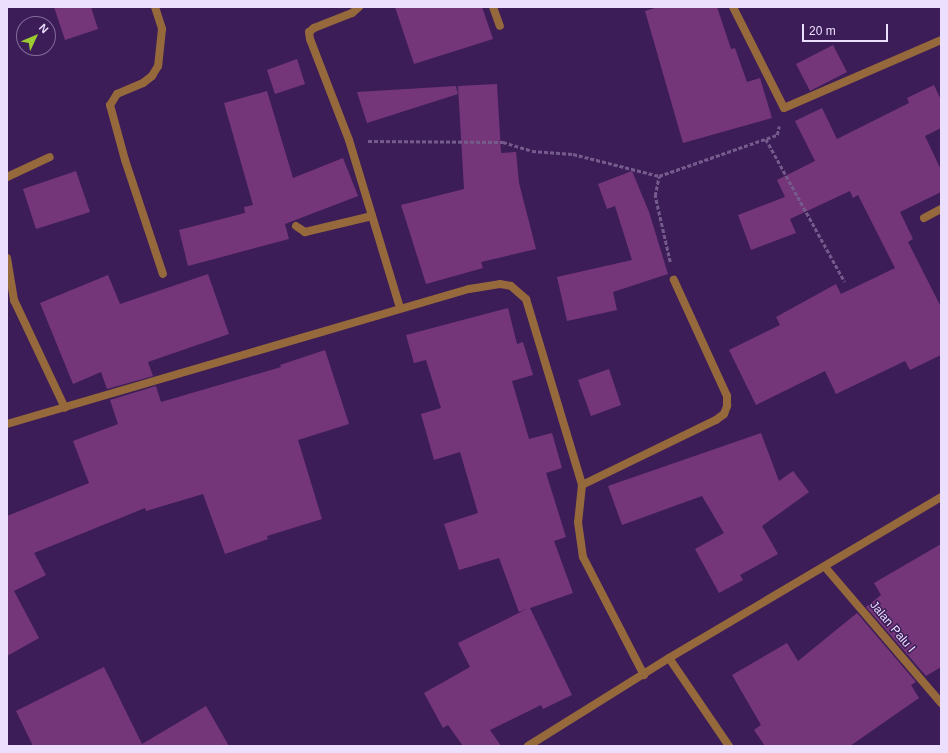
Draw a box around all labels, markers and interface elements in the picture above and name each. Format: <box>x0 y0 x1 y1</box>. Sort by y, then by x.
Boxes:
north arrow <box>16 16 56 56</box>
scale bar <box>804 16 890 42</box>
text: N <box>37 21 51 35</box>
text: 20 m <box>809 24 836 38</box>
street label: Jalan Palu I <box>866 598 918 656</box>

